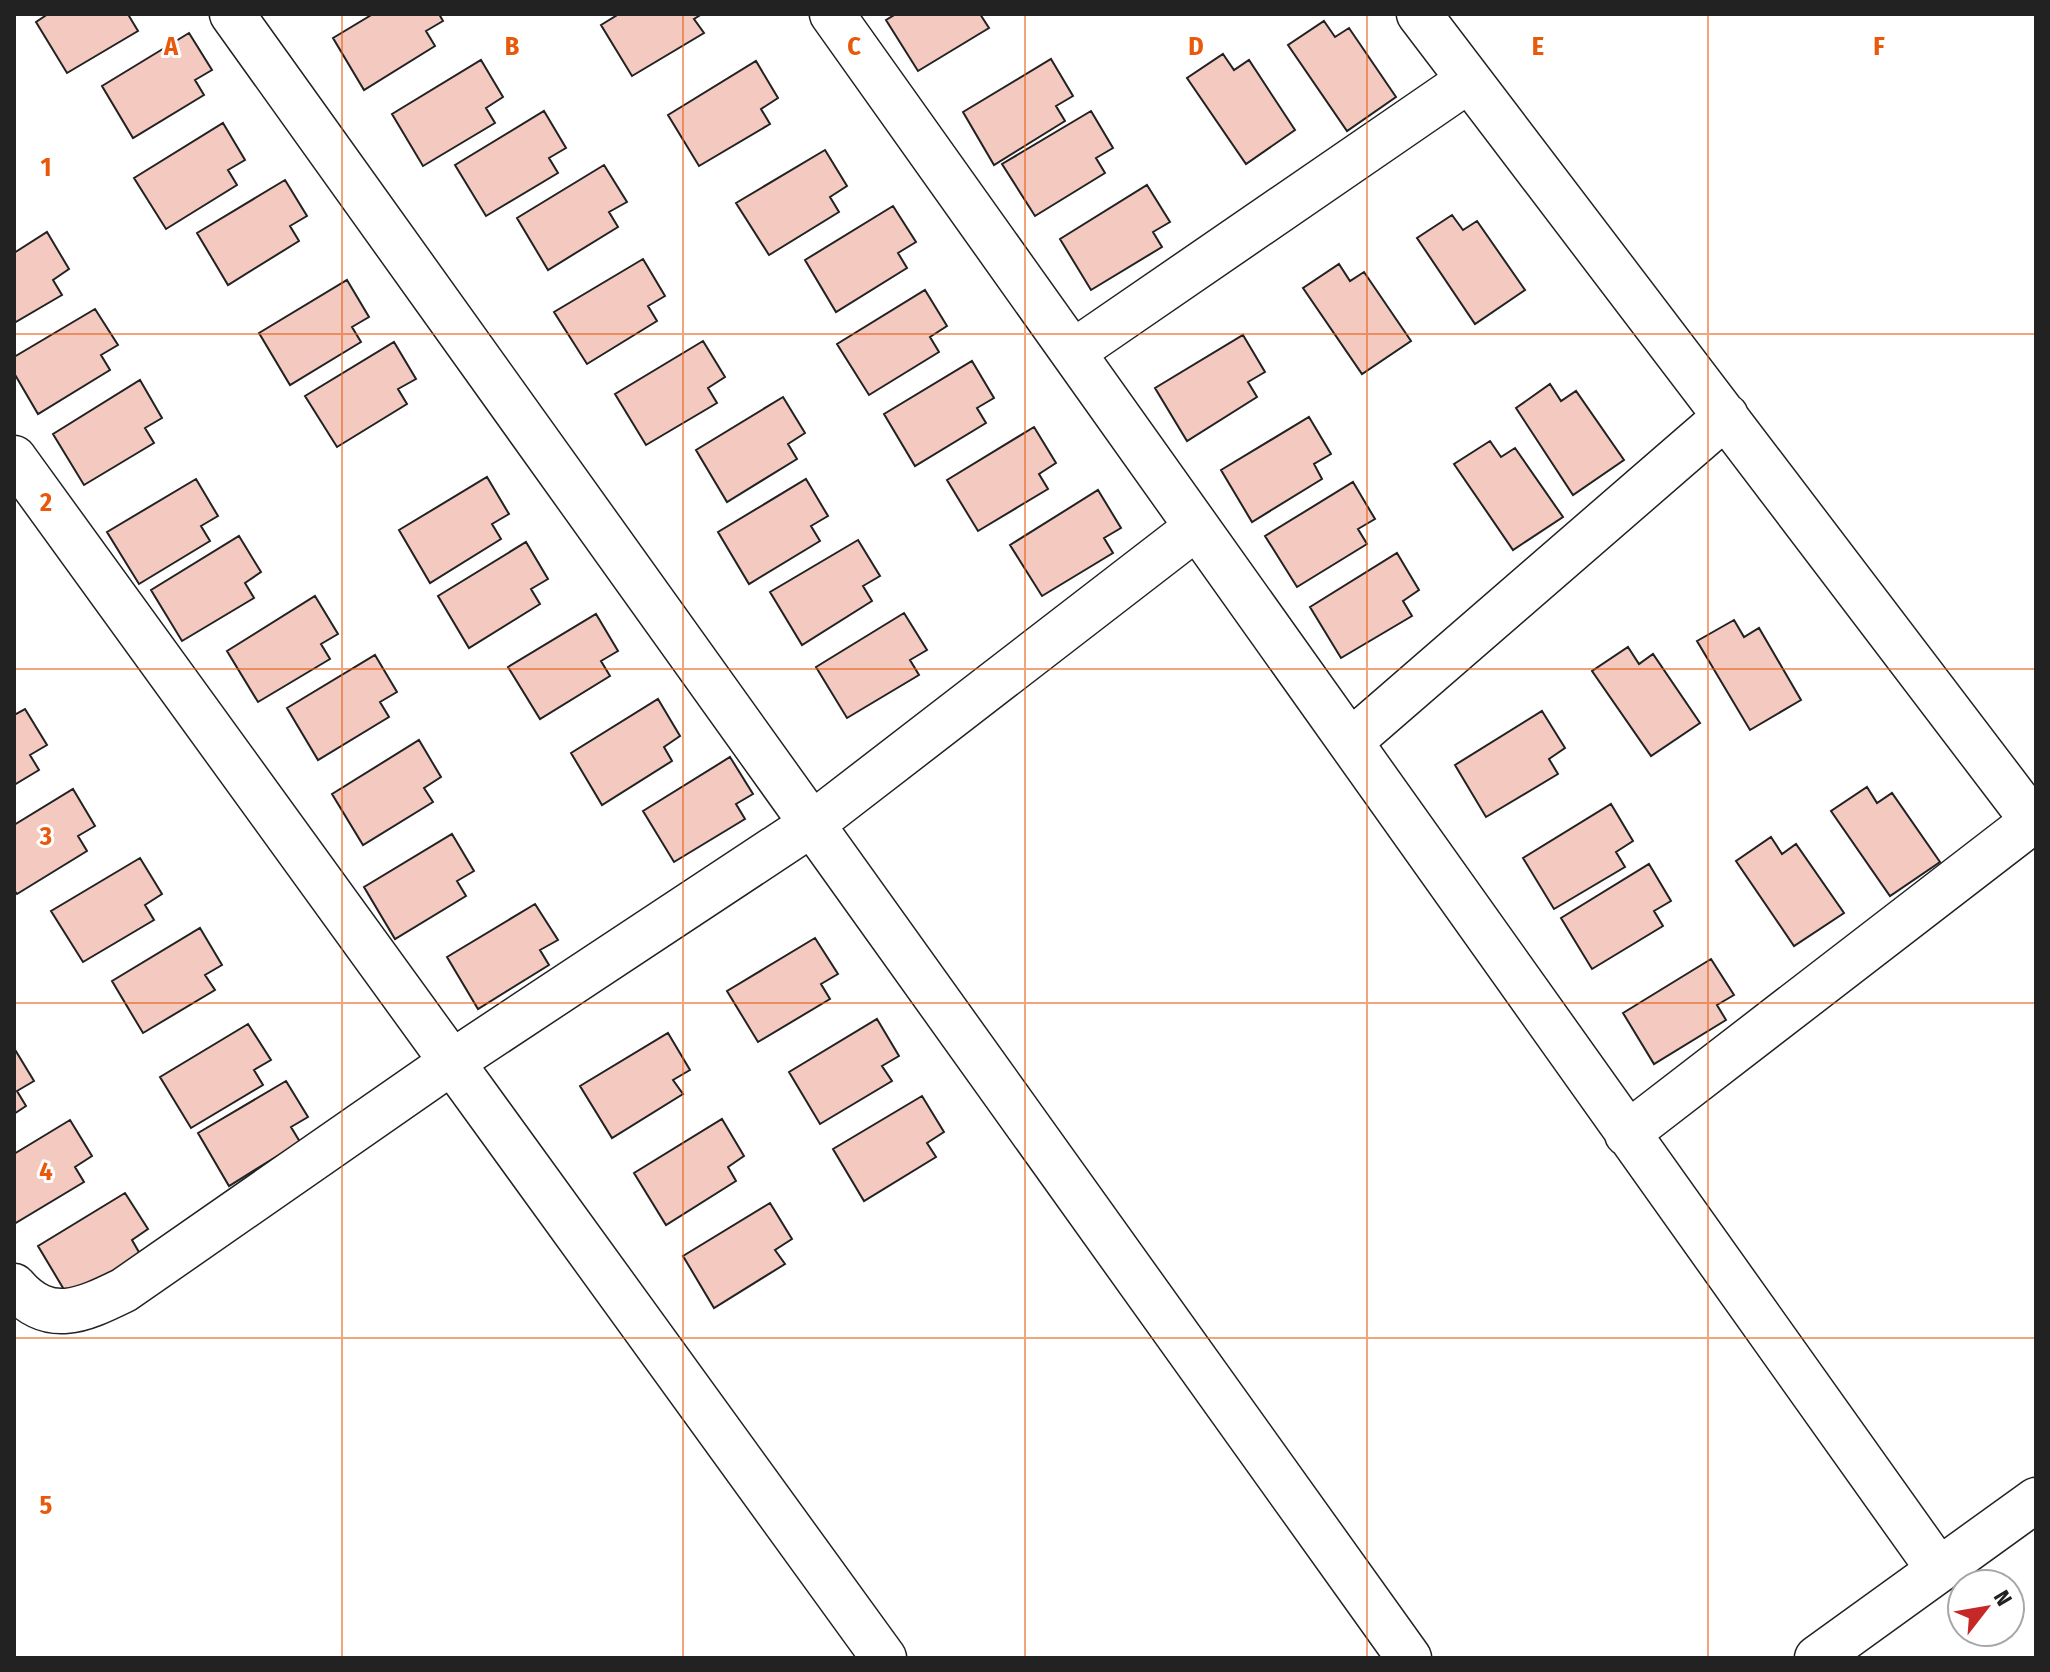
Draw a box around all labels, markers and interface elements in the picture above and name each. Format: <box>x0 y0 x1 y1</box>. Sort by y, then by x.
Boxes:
text: A <box>163 31 179 62</box>
text: B <box>505 31 520 62</box>
text: C <box>847 31 861 62</box>
text: D <box>1188 31 1204 62</box>
text: E <box>1532 31 1544 62</box>
text: F <box>1873 31 1885 62</box>
text: 1 <box>41 152 52 183</box>
text: 2 <box>39 487 52 518</box>
text: 3 <box>39 821 52 852</box>
text: 4 <box>39 1156 53 1187</box>
text: 5 <box>40 1490 53 1521</box>
north arrow <box>1946 1568 2026 1648</box>
text: N <box>1988 1585 2018 1611</box>

